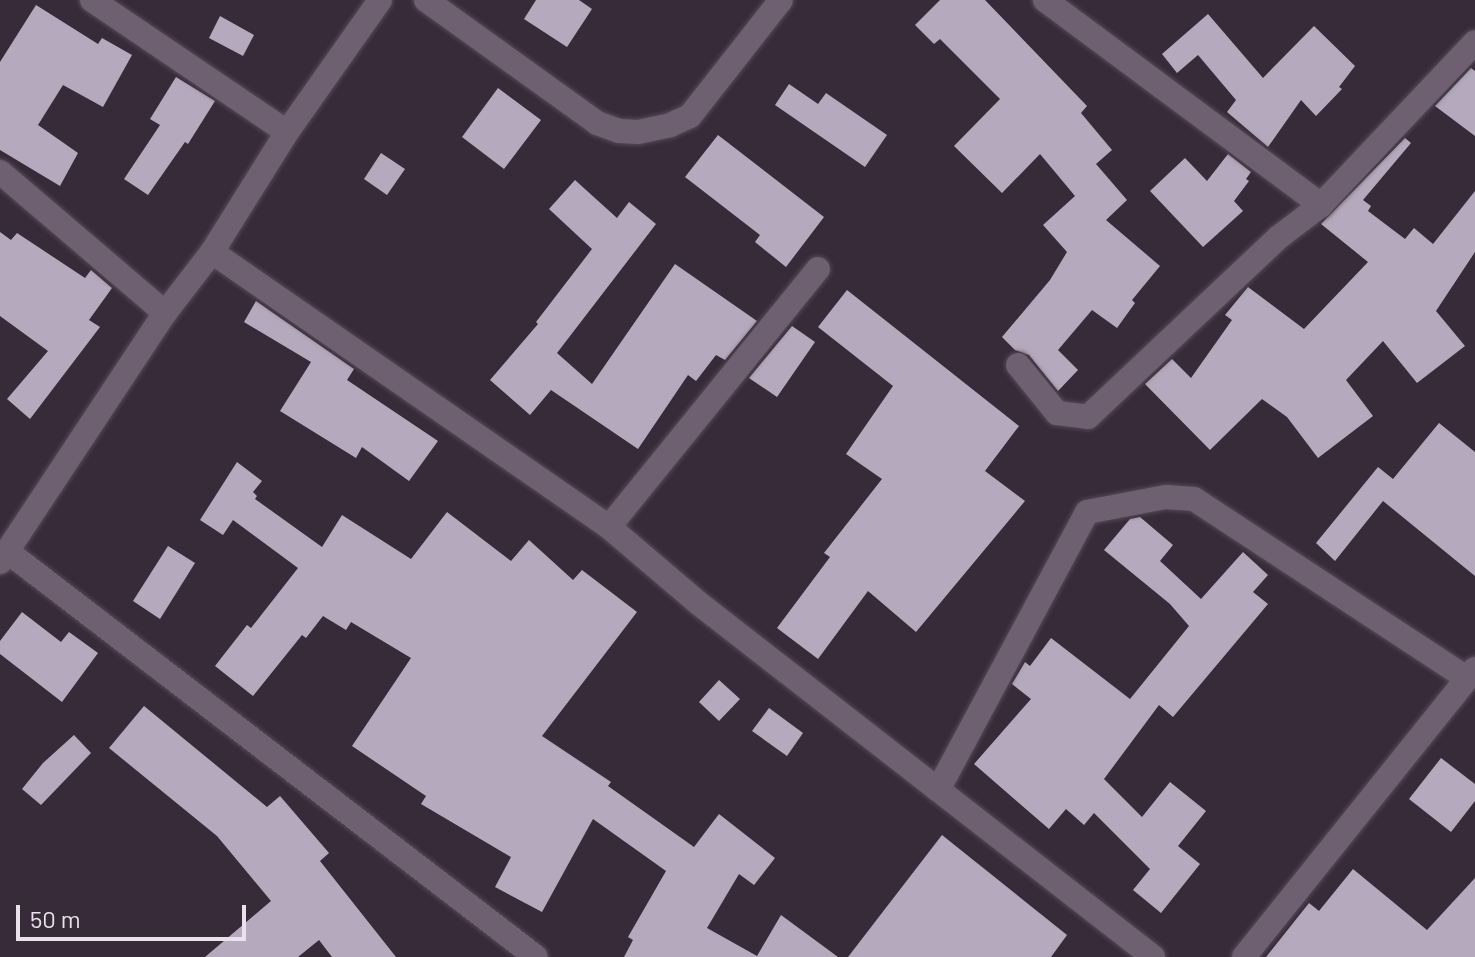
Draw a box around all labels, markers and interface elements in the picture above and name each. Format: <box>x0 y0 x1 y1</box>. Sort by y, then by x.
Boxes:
scale bar <box>20 889 250 939</box>
text: 50 m <box>30 904 81 933</box>

